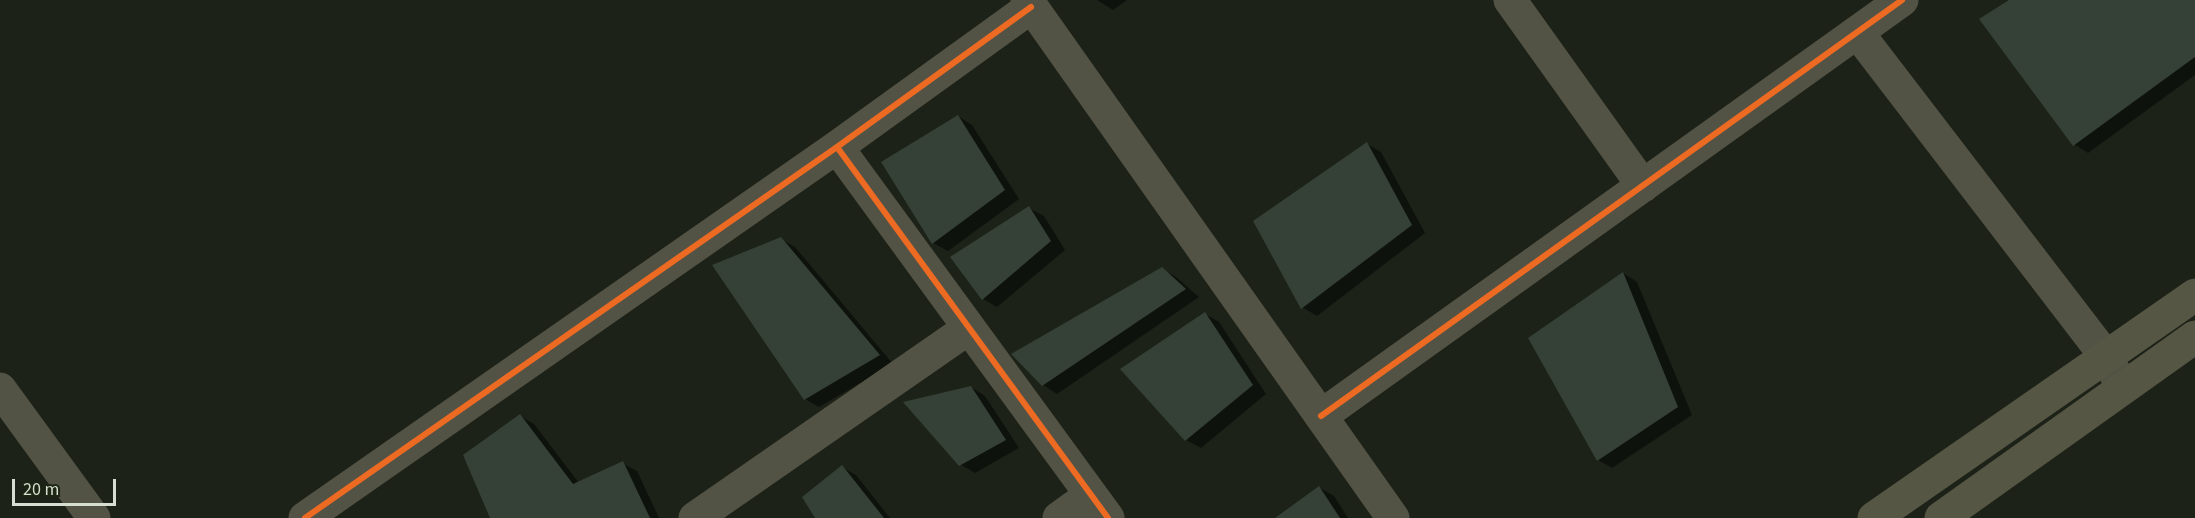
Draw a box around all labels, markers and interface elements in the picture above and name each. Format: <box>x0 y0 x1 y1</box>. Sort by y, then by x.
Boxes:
scale bar <box>15 467 118 505</box>
text: 20 m <box>23 477 59 502</box>

